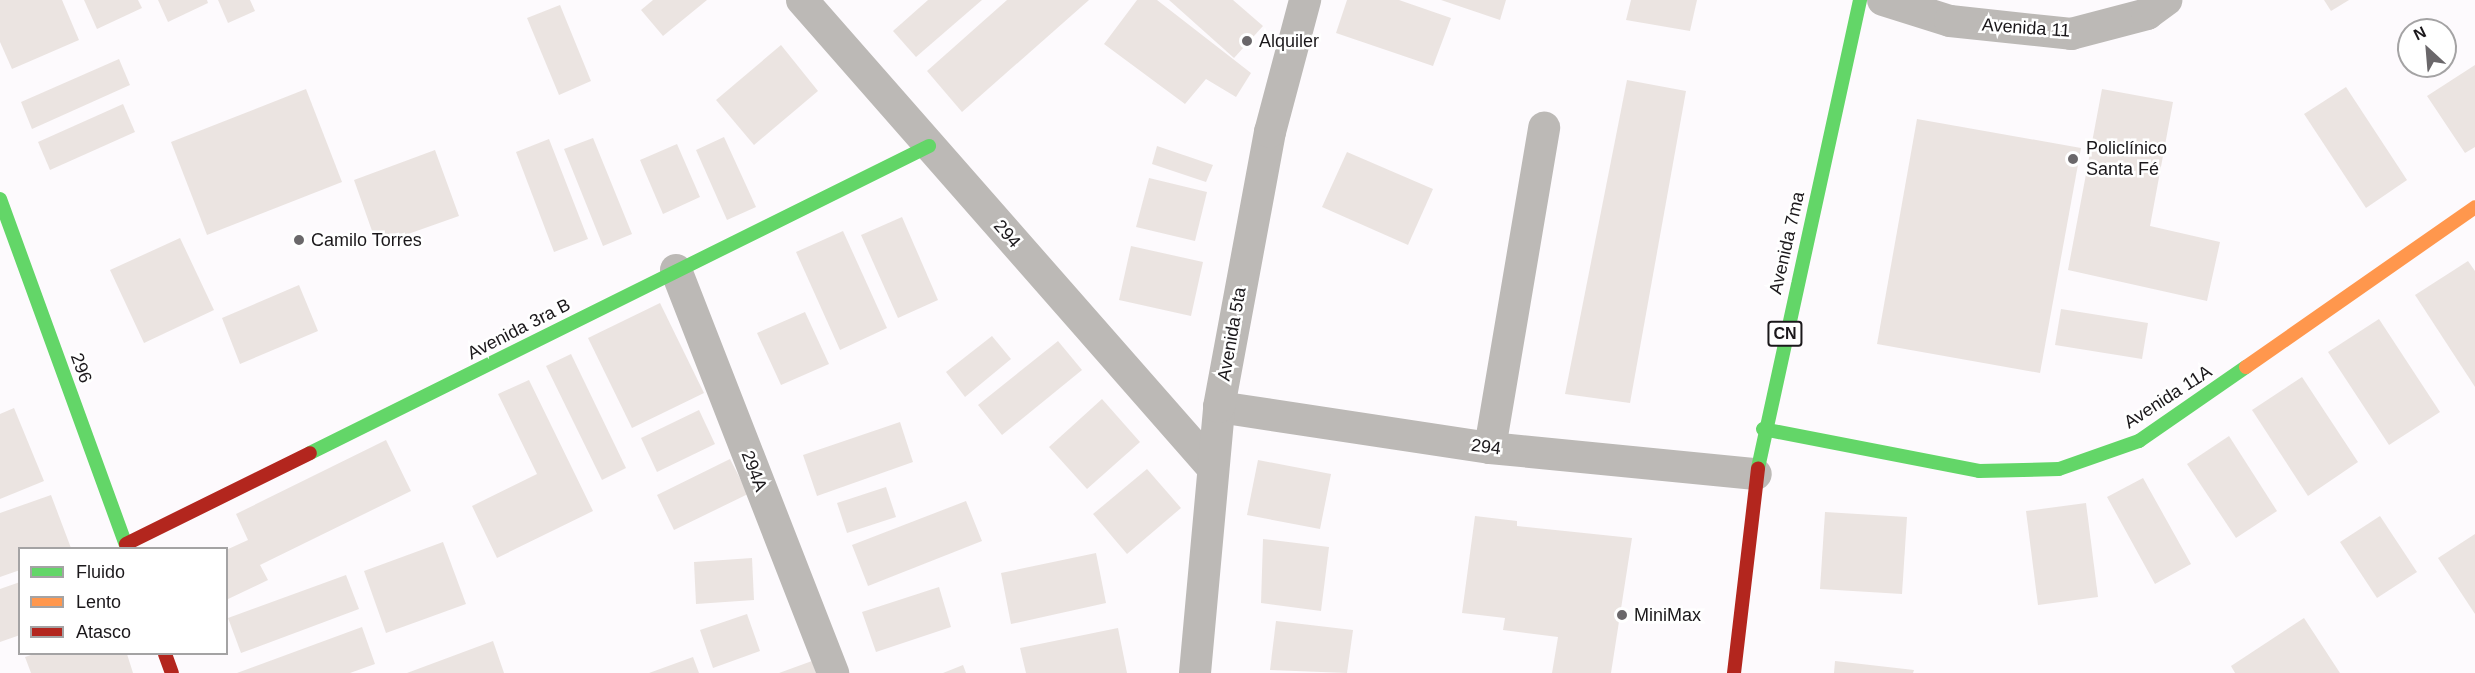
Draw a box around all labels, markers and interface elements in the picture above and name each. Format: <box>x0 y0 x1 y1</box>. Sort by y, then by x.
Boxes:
street label: Avenida 11 <box>1981 14 2071 42</box>
north arrow <box>2397 18 2457 78</box>
text: N <box>2411 23 2429 43</box>
place label: Alquiler <box>1259 30 1319 52</box>
marker: Alquiler <box>1240 34 1254 48</box>
place label: Policlínico Santa Fé <box>2086 138 2167 180</box>
marker: Policlínico Santa Fé <box>2064 150 2082 168</box>
street label: Avenida 7ma <box>1765 190 1809 296</box>
street label: 294 <box>989 216 1025 252</box>
place label: Camilo Torres <box>311 229 422 251</box>
marker: Camilo Torres <box>292 233 306 247</box>
street label: Avenida 5ta <box>1213 285 1251 383</box>
street label: Avenida 3ra B <box>464 294 574 364</box>
road number: CN <box>1767 321 1803 347</box>
street label: 296 <box>66 350 96 386</box>
street label: Avenida 11A <box>2120 361 2216 433</box>
street label: 294 <box>1470 434 1502 460</box>
street label: 294A <box>736 448 772 494</box>
legend <box>18 547 228 655</box>
text: Fluido <box>76 562 125 582</box>
text: Lento <box>76 592 121 612</box>
place label: MiniMax <box>1634 604 1701 626</box>
marker: MiniMax <box>1615 608 1629 622</box>
text: Atasco <box>76 622 131 642</box>

